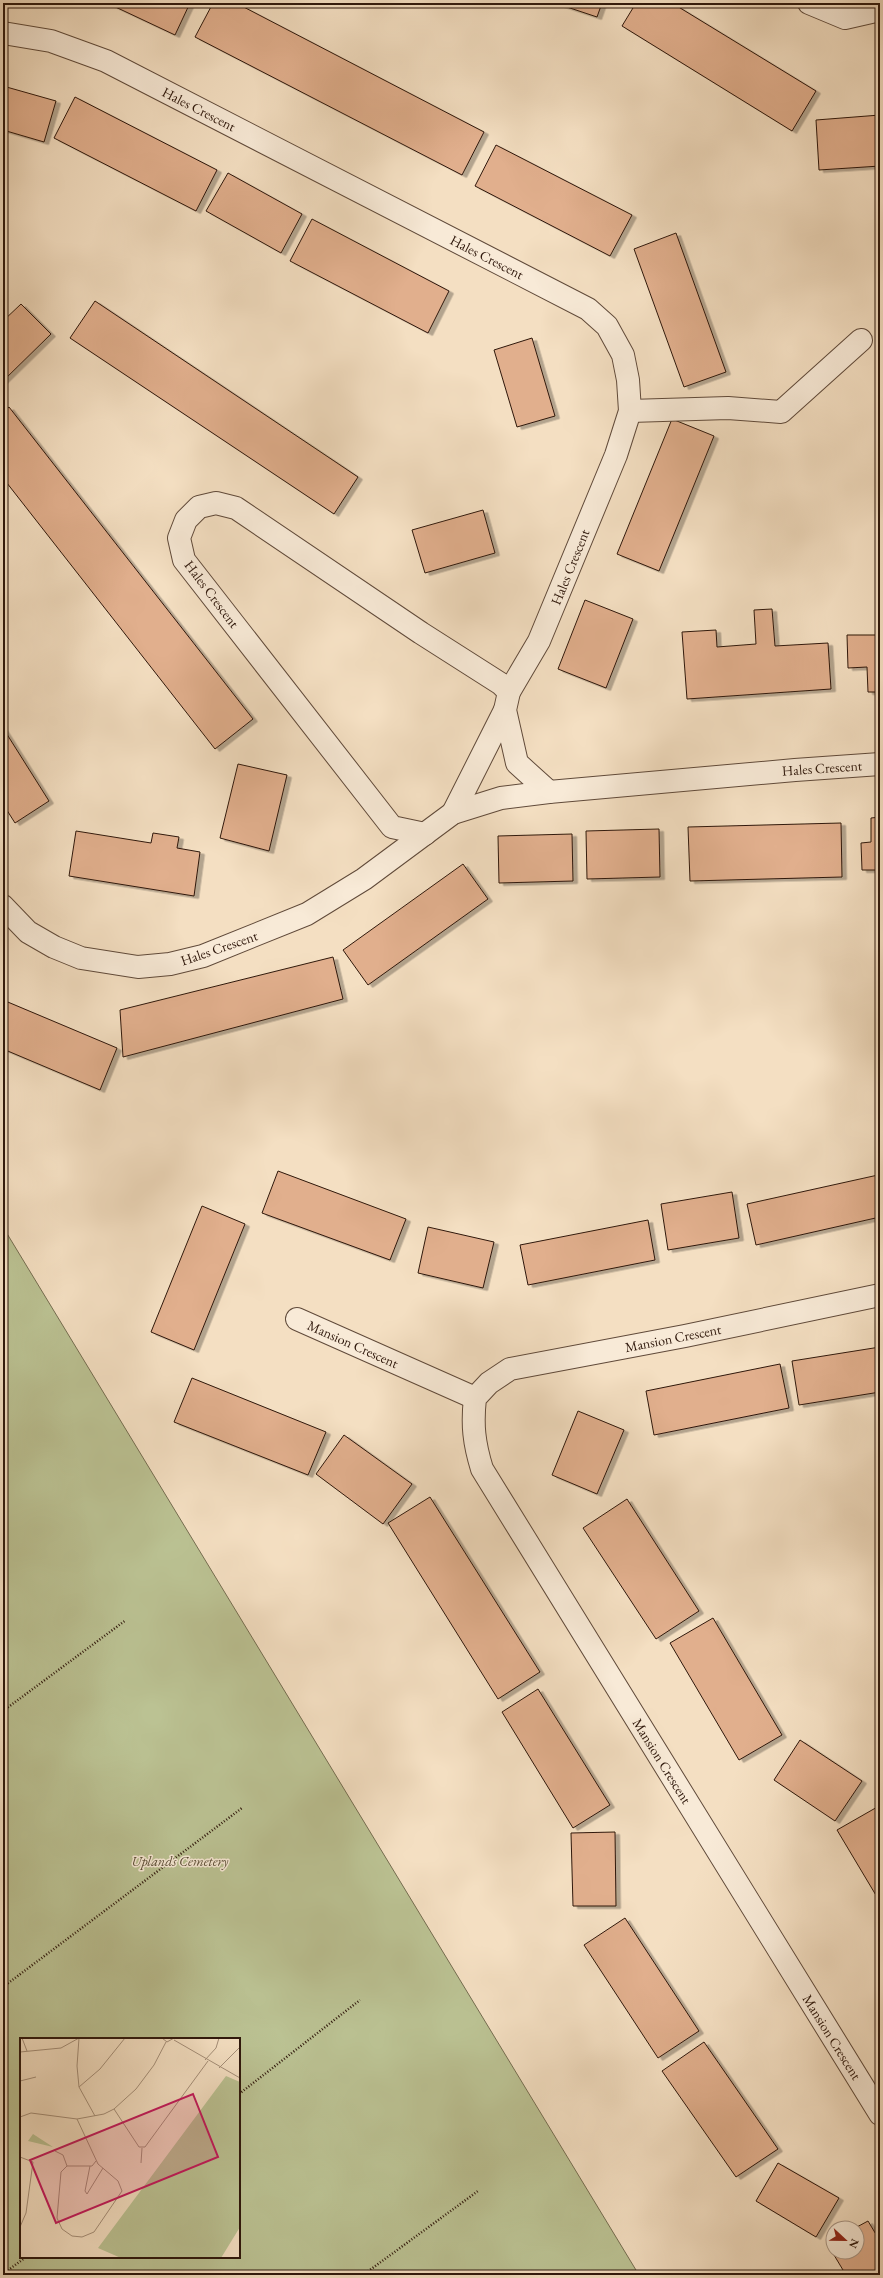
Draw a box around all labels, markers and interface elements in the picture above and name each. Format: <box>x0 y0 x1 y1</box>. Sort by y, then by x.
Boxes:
street label: Hales Crescent <box>159 83 239 136</box>
street label: Hales Crescent <box>447 231 527 284</box>
street label: Hales Crescent <box>547 526 594 608</box>
street label: Hales Crescent <box>181 557 244 632</box>
street label: Hales Crescent <box>781 756 863 780</box>
street label: Hales Crescent <box>178 926 260 970</box>
street label: Mansion Crescent <box>305 1316 402 1372</box>
street label: Mansion Crescent <box>623 1320 723 1356</box>
street label: Mansion Crescent <box>628 1715 696 1808</box>
park label: Uplands Cemetery <box>132 1852 229 1870</box>
street label: Mansion Crescent <box>798 1991 866 2084</box>
inset map <box>20 2038 240 2258</box>
north arrow <box>825 2220 865 2260</box>
text: N <box>846 2237 862 2251</box>

